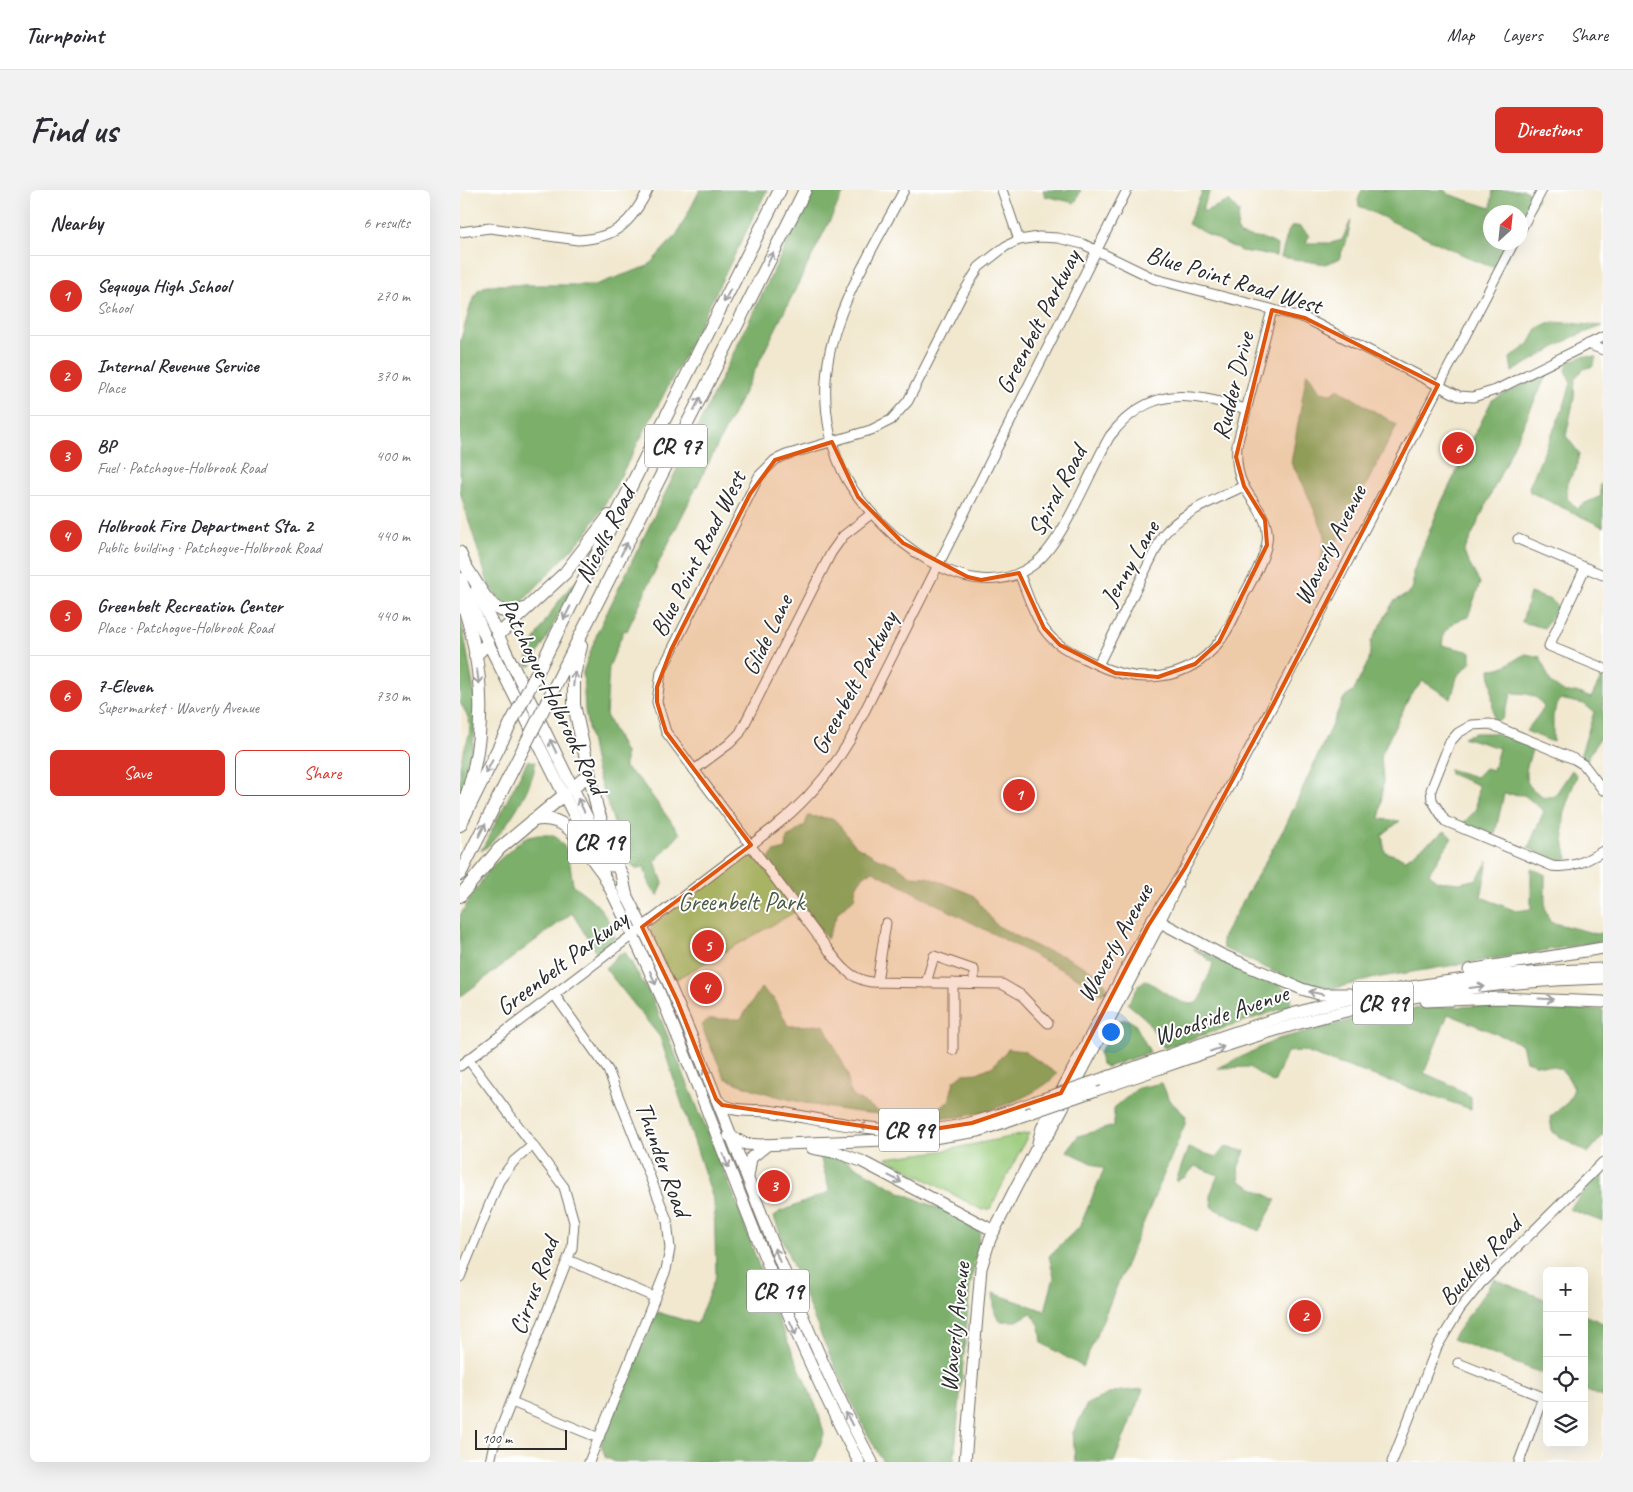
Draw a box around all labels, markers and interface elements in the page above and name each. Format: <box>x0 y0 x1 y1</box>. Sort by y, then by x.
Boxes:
text: Turnpoint <box>25 20 104 50</box>
text: Map <box>1447 24 1475 46</box>
text: Layers <box>1503 24 1542 46</box>
text: Share <box>1570 24 1608 46</box>
button: Directions <box>1495 107 1603 153</box>
text: Find us <box>30 108 117 153</box>
north arrow <box>1483 205 1528 250</box>
text: Nearby <box>50 210 103 236</box>
text: 6 results <box>363 213 410 233</box>
street label: Blue Point Road West <box>1142 238 1328 323</box>
street label: Greenbelt Parkway <box>988 242 1089 399</box>
one-way arrow <box>766 252 775 267</box>
text: Sequoya High School <box>97 274 230 298</box>
text: 1 <box>62 286 70 306</box>
text: 270 m <box>376 286 410 306</box>
one-way arrow <box>722 288 731 303</box>
text: School <box>97 298 131 318</box>
street label: Rudder Drive <box>1204 327 1262 443</box>
text: Internal Revenue Service <box>97 354 259 378</box>
text: 2 <box>62 366 70 386</box>
text: 370 m <box>376 366 410 386</box>
text: Place <box>97 378 125 398</box>
one-way arrow <box>693 397 702 412</box>
road number: CR 97 <box>645 425 707 468</box>
pin: 6 <box>1442 429 1474 467</box>
text: BP <box>97 434 116 458</box>
street label: Spiral Road <box>1020 436 1096 542</box>
text: 3 <box>62 446 70 466</box>
text: 400 m <box>376 446 410 466</box>
text: Fuel · Patchogue-Holbrook Road <box>97 458 266 478</box>
street label: Blue Point Road West <box>643 463 755 642</box>
street label: Nicolls Road <box>567 478 645 588</box>
street label: Waverly Avenue <box>1286 478 1375 610</box>
street label: Jenny Lane <box>1092 513 1168 612</box>
text: Holbrook Fire Department Sta. 2 <box>97 514 313 538</box>
text: 4 <box>62 526 70 546</box>
text: 440 m <box>376 526 410 546</box>
text: Public building · Patchogue-Holbrook Road <box>97 538 321 558</box>
one-way arrow <box>620 542 629 557</box>
street label: Glide Lane <box>734 588 801 680</box>
street label: Patchogue-Holbrook Road <box>492 592 616 803</box>
text: Greenbelt Recreation Center <box>97 594 282 618</box>
street label: Greenbelt Parkway <box>803 604 906 760</box>
one-way arrow <box>562 605 571 620</box>
text: 5 <box>63 606 69 626</box>
text: 440 m <box>376 606 410 626</box>
text: Place · Patchogue-Holbrook Road <box>97 618 273 638</box>
one-way arrow <box>473 668 483 684</box>
one-way arrow <box>569 672 579 688</box>
text: 7-Eleven <box>97 674 153 698</box>
text: 6 <box>62 686 70 706</box>
text: 730 m <box>376 686 410 706</box>
text: Supermarket · Waverly Avenue <box>97 698 259 718</box>
one-way arrow <box>547 739 557 754</box>
button: Save <box>50 750 225 796</box>
button: Share <box>235 750 410 796</box>
one-way arrow <box>484 759 493 774</box>
pin: 1 <box>1003 776 1035 814</box>
one-way arrow <box>576 797 586 812</box>
road number: CR 19 <box>568 820 630 864</box>
one-way arrow <box>477 823 487 838</box>
street label: Waverly Avenue <box>1069 877 1161 1008</box>
park label: Greenbelt Park <box>678 886 806 918</box>
street label: Greenbelt Parkway <box>490 901 636 1023</box>
pin: 5 <box>692 927 724 965</box>
pin: 4 <box>690 969 722 1007</box>
one-way arrow <box>649 970 659 985</box>
street label: Woodside Avenue <box>1150 976 1294 1053</box>
road number: CR 99 <box>1353 981 1413 1024</box>
one-way arrow <box>1469 982 1485 992</box>
one-way arrow <box>1308 987 1324 997</box>
one-way arrow <box>1537 994 1553 1004</box>
your location <box>1098 1019 1124 1045</box>
one-way arrow <box>1209 1044 1225 1053</box>
one-way arrow <box>702 1068 711 1083</box>
street label: Thunder Road <box>627 1097 700 1225</box>
road number: CR 99 <box>879 1108 939 1152</box>
one-way arrow <box>859 1122 875 1132</box>
one-way arrow <box>722 1153 731 1168</box>
pin: 3 <box>758 1167 790 1205</box>
one-way arrow <box>888 1174 903 1184</box>
street label: Buckley Road <box>1431 1206 1531 1313</box>
street label: Cirrus Road <box>502 1229 568 1339</box>
one-way arrow <box>771 1247 780 1262</box>
street label: Waverly Avenue <box>932 1259 978 1393</box>
map controls <box>1543 1267 1588 1447</box>
button: + <box>1543 1267 1588 1312</box>
road number: CR 19 <box>747 1270 809 1312</box>
pin: 2 <box>1289 1297 1321 1335</box>
button: − <box>1543 1312 1588 1357</box>
one-way arrow <box>789 1320 799 1335</box>
button: locate <box>1543 1357 1588 1402</box>
button: layers <box>1543 1402 1588 1447</box>
one-way arrow <box>844 1412 853 1427</box>
scale bar <box>475 1427 568 1450</box>
text: 100 m <box>482 1430 512 1447</box>

